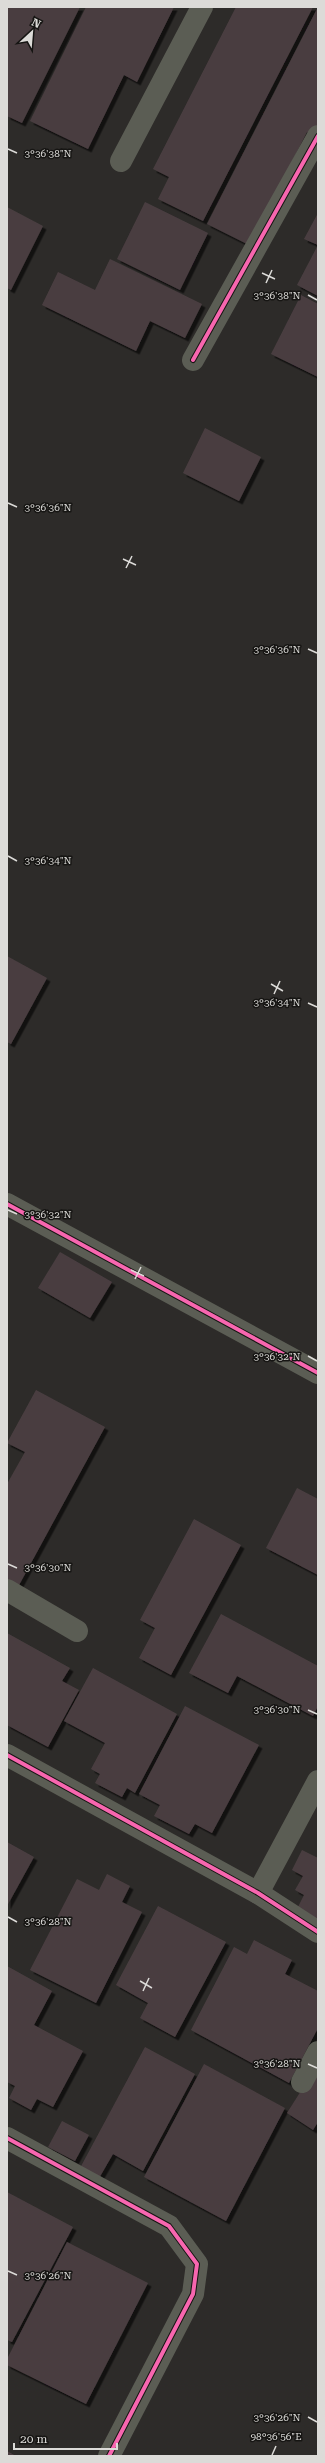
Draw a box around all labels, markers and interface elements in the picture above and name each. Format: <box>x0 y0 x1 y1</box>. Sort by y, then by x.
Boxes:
north arrow <box>12 12 52 52</box>
text: N <box>30 16 43 31</box>
text: 3°36'38"N <box>24 148 72 159</box>
text: 3°36'38"N <box>253 290 301 301</box>
text: 3°36'36"N <box>24 502 72 513</box>
text: 3°36'36"N <box>253 644 301 655</box>
text: 3°36'34"N <box>24 855 72 866</box>
text: 3°36'34"N <box>253 997 301 1008</box>
text: 3°36'32"N <box>24 1209 72 1220</box>
text: 3°36'32"N <box>253 1351 301 1362</box>
text: 3°36'30"N <box>24 1562 72 1573</box>
text: 3°36'30"N <box>253 1704 301 1715</box>
text: 3°36'28"N <box>24 1916 72 1927</box>
text: 3°36'28"N <box>253 2058 301 2069</box>
text: 3°36'26"N <box>24 2270 72 2281</box>
text: 3°36'26"N <box>253 2412 301 2423</box>
scale bar <box>14 2425 117 2451</box>
text: 98°36'56"E <box>250 2431 302 2442</box>
text: 20 m <box>20 2432 47 2446</box>

